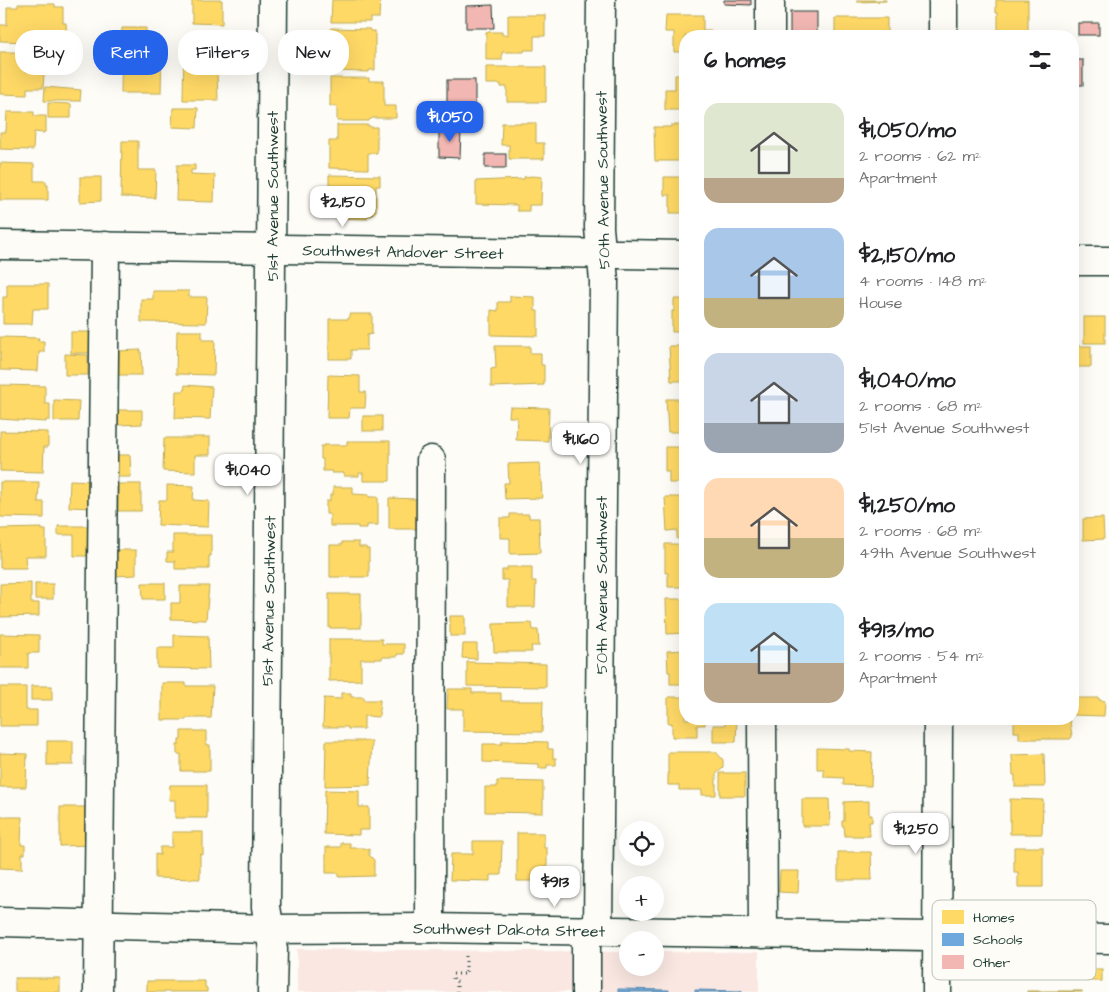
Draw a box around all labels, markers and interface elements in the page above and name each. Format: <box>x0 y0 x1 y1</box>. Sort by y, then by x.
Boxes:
chip: Buy <box>15 30 83 75</box>
chip: Rent <box>93 30 168 75</box>
chip: Filters <box>178 30 268 75</box>
chip: New <box>278 30 349 75</box>
text: 6 homes <box>704 46 786 75</box>
icon: filters <box>1026 46 1054 74</box>
street label: 50th Avenue Southwest <box>590 90 616 269</box>
pin: $1,050 <box>409 100 491 143</box>
text: $1,050 <box>427 106 473 128</box>
street label: 51st Avenue Southwest <box>262 110 284 281</box>
text: $1,050/mo <box>859 116 956 145</box>
icon: home <box>744 123 804 183</box>
text: 2 rooms · 62 m² <box>859 145 981 167</box>
text: Apartment <box>859 167 937 189</box>
pin: $2,150 <box>302 186 384 228</box>
text: $2,150 <box>321 191 365 213</box>
street label: Southwest Andover Street <box>302 239 504 265</box>
text: $2,150/mo <box>859 241 955 270</box>
icon: home <box>744 248 804 308</box>
text: 4 rooms · 148 m² <box>859 270 987 292</box>
text: House <box>859 292 903 314</box>
text: $1,040/mo <box>859 366 956 395</box>
icon: home <box>744 373 804 433</box>
text: 2 rooms · 68 m² <box>859 395 982 417</box>
text: 51st Avenue Southwest <box>859 417 1030 439</box>
pin: $1,160 <box>540 422 622 465</box>
text: $1,160 <box>563 428 599 450</box>
pin: $1,040 <box>207 454 289 496</box>
text: $1,040 <box>226 459 270 481</box>
text: $1,250/mo <box>859 491 955 520</box>
street label: 50th Avenue Southwest <box>591 495 613 674</box>
icon: home <box>744 498 804 558</box>
street label: 51st Avenue Southwest <box>257 515 281 686</box>
text: 2 rooms · 68 m² <box>859 520 982 542</box>
text: 49th Avenue Southwest <box>859 542 1036 564</box>
text: $913/mo <box>859 616 934 645</box>
icon: home <box>744 623 804 683</box>
text: 2 rooms · 54 m² <box>859 645 984 667</box>
text: Apartment <box>859 667 937 689</box>
pin: $1,250 <box>875 812 957 855</box>
text: $1,250 <box>894 818 938 840</box>
map controls <box>619 821 664 976</box>
button: locate <box>619 821 664 866</box>
pin: $913 <box>525 866 585 908</box>
text: $913 <box>541 871 569 893</box>
button: + <box>619 876 664 921</box>
legend <box>932 900 1096 980</box>
text: Homes <box>973 908 1015 928</box>
street label: Southwest Dakota Street <box>413 917 606 943</box>
text: Schools <box>973 930 1023 950</box>
button: − <box>619 931 664 976</box>
text: Other <box>973 953 1011 973</box>

